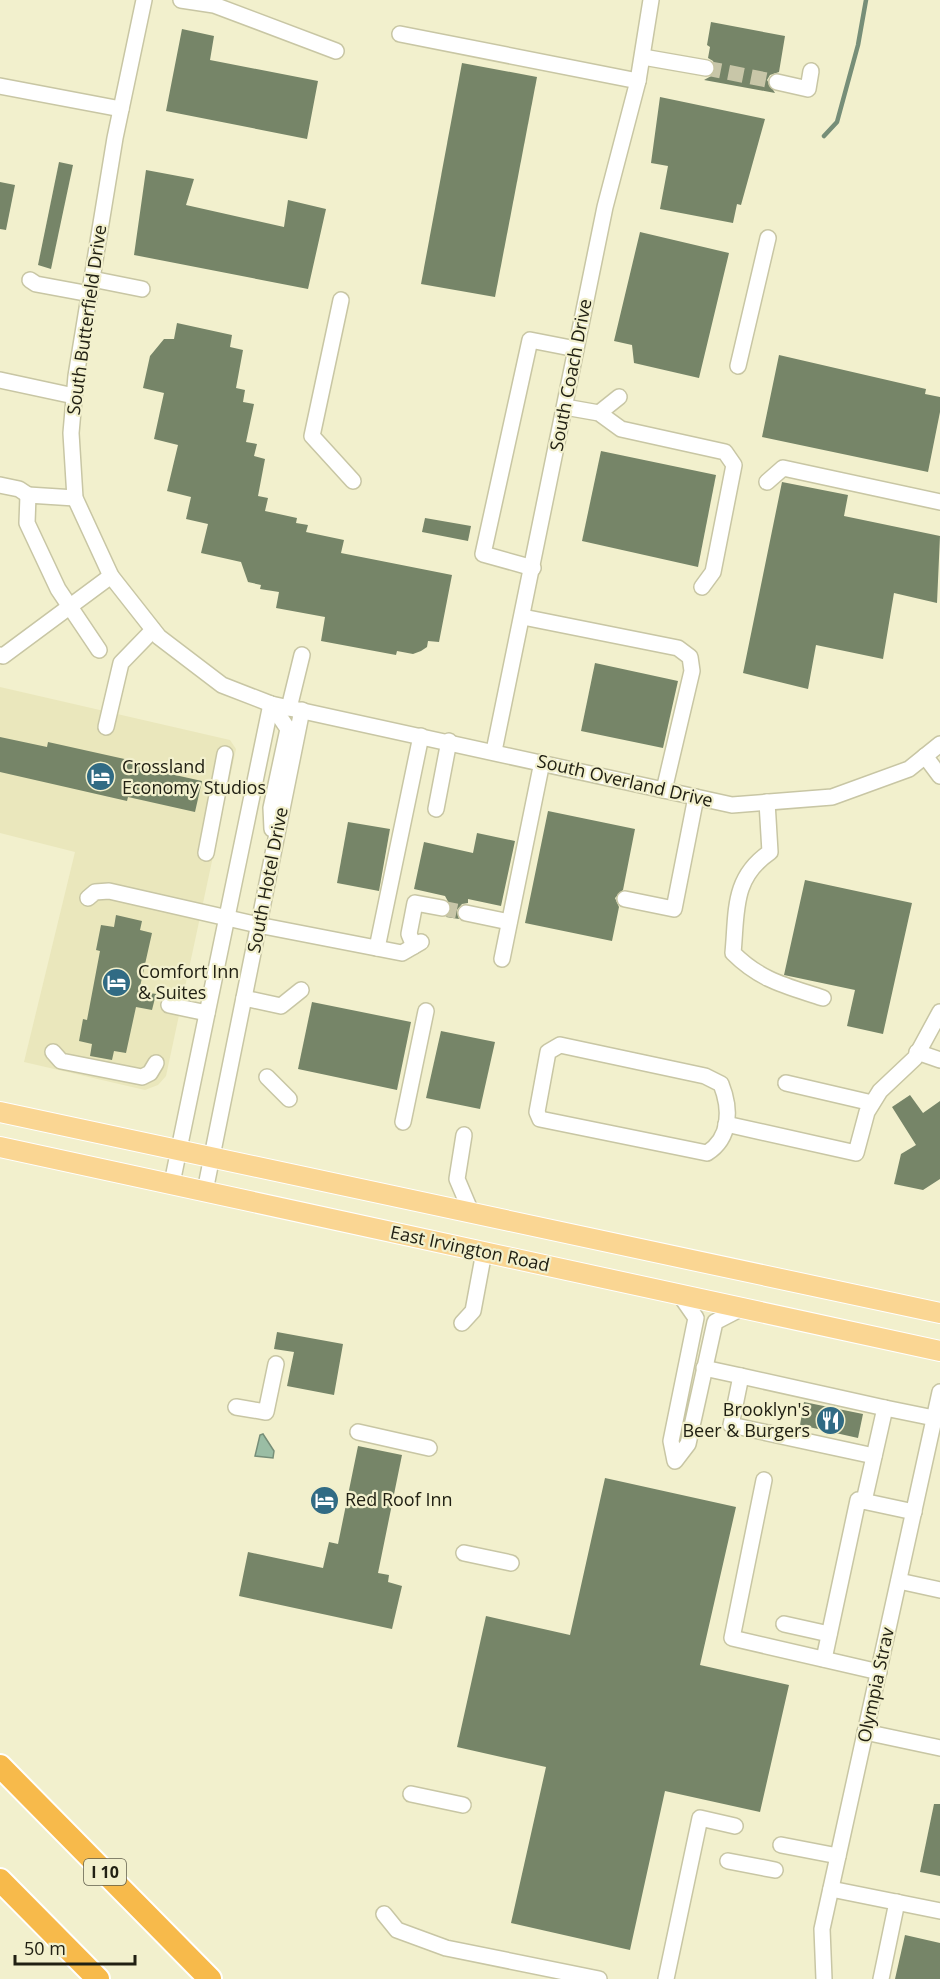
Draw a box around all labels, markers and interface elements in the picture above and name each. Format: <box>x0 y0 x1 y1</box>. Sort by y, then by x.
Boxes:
street label: South Butterfield Drive <box>61 223 111 417</box>
street label: South Coach Drive <box>544 297 597 453</box>
street label: South Overland Drive <box>535 748 715 812</box>
place label: Crossland Economy Studios <box>122 754 266 799</box>
hotel icon: Crossland Economy Studios <box>85 761 117 793</box>
street label: South Hotel Drive <box>241 805 293 955</box>
place label: Comfort Inn & Suites <box>138 959 239 1004</box>
hotel icon: Comfort Inn & Suites <box>101 966 133 998</box>
street label: East Irvington Road <box>388 1219 552 1277</box>
place label: Brooklyn's Beer & Burgers <box>682 1397 810 1442</box>
restaurant icon: Brooklyn's Beer & Burgers <box>815 1404 847 1436</box>
hotel icon: Red Roof Inn <box>308 1484 340 1516</box>
place label: Red Roof Inn <box>345 1487 453 1511</box>
street label: Olympia Strav <box>851 1625 899 1745</box>
road number: I 10 <box>84 1859 126 1885</box>
scale bar <box>15 1928 135 1966</box>
text: 50 m <box>24 1936 66 1960</box>

